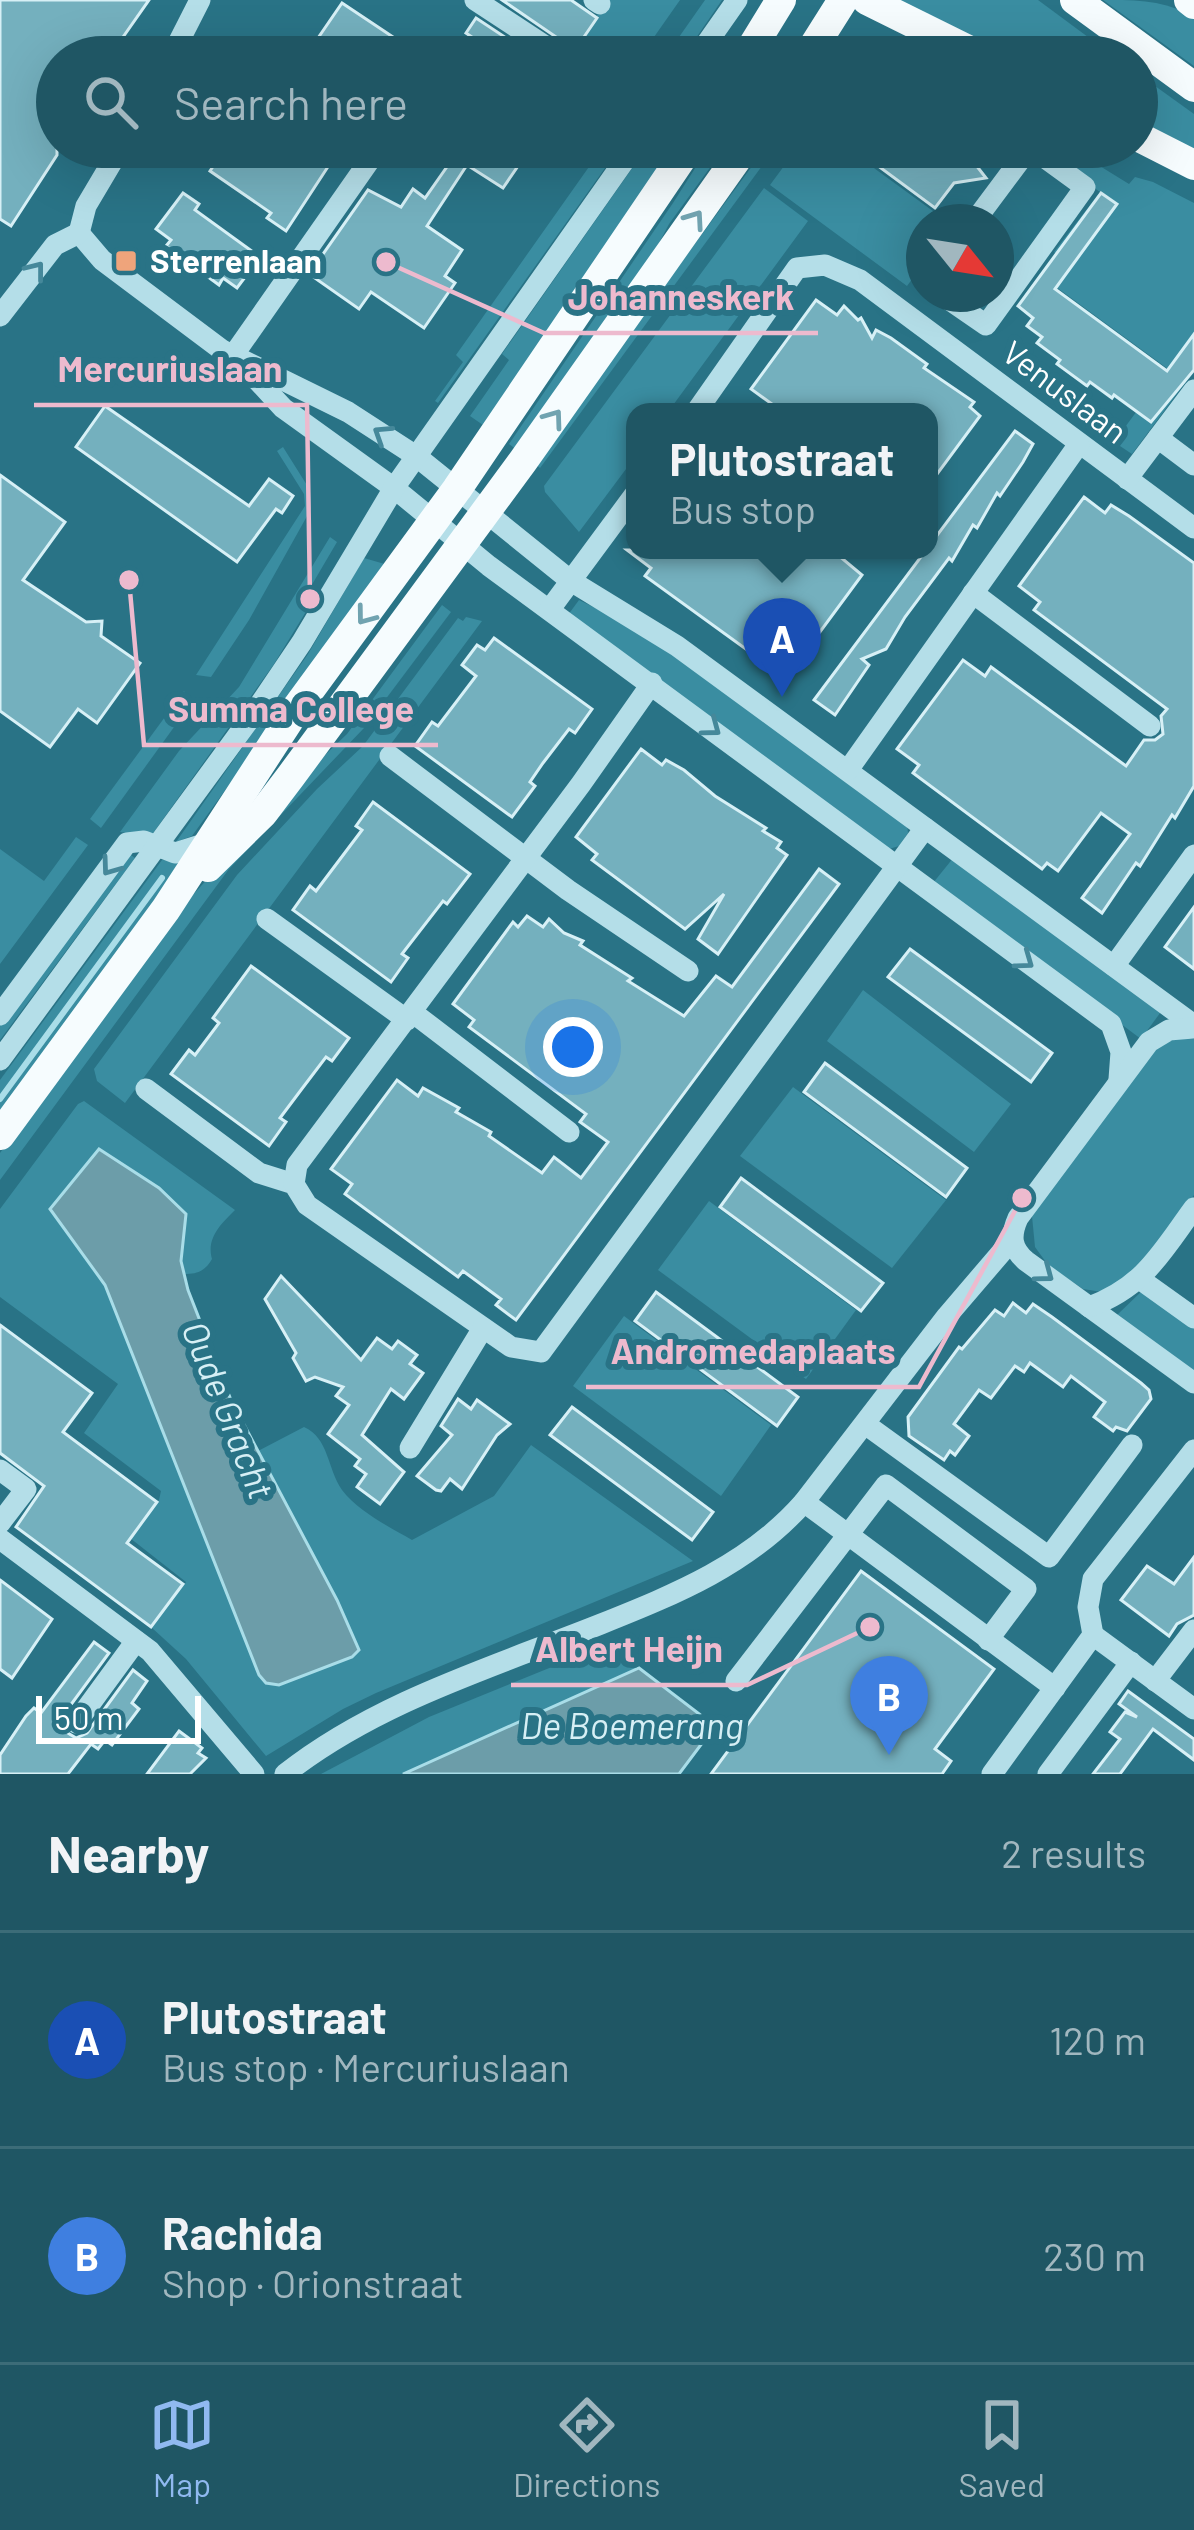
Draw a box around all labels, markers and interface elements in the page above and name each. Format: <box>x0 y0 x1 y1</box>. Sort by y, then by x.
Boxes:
search box <box>36 36 1158 168</box>
icon: search <box>78 69 144 135</box>
text: Search here <box>174 75 408 129</box>
north arrow <box>906 204 1014 312</box>
one-way arrow <box>681 210 703 232</box>
place label: Sterrenlaan <box>150 240 322 280</box>
marker: Sterrenlaan <box>113 248 139 274</box>
one-way arrow <box>21 261 43 283</box>
callout: Johanneskerk <box>544 261 818 333</box>
text: Johanneskerk <box>568 274 794 317</box>
street label: Venuslaan <box>995 331 1136 451</box>
callout: Mercuriuslaan <box>34 333 307 405</box>
text: Mercuriuslaan <box>58 346 282 389</box>
popup <box>626 403 938 559</box>
one-way arrow <box>540 409 562 431</box>
one-way arrow <box>373 427 395 449</box>
text: Plutostraat <box>670 431 894 485</box>
text: Bus stop <box>670 485 816 532</box>
pin: A <box>743 598 821 697</box>
one-way arrow <box>357 602 379 624</box>
callout: Summa College <box>144 673 438 745</box>
text: Summa College <box>168 686 414 729</box>
one-way arrow <box>699 714 720 736</box>
one-way arrow <box>102 853 124 875</box>
one-way arrow <box>1012 946 1033 968</box>
your location <box>543 1017 603 1077</box>
one-way arrow <box>1031 1260 1053 1282</box>
water label: Oude Gracht <box>174 1314 285 1505</box>
callout: Andromedaplaats <box>586 1315 919 1387</box>
text: Andromedaplaats <box>610 1328 896 1371</box>
callout: Albert Heijn <box>511 1613 747 1685</box>
text: Albert Heijn <box>535 1626 723 1669</box>
pin: B <box>850 1656 928 1755</box>
scale bar <box>36 1690 201 1743</box>
text: 50 m <box>54 1697 124 1737</box>
water label: De Boemerang <box>521 1703 743 1746</box>
text: Nearby <box>48 1822 209 1883</box>
text: 2 results <box>1001 1829 1146 1876</box>
text: Plutostraat <box>162 1989 387 2043</box>
text: A <box>74 2016 100 2063</box>
text: 120 m <box>1049 2016 1146 2063</box>
text: Bus stop · Mercuriuslaan <box>162 2043 570 2090</box>
text: Rachida <box>162 2205 323 2259</box>
text: B <box>75 2232 99 2279</box>
text: 230 m <box>1043 2232 1146 2279</box>
text: Shop · Orionstraat <box>162 2259 464 2306</box>
tab: Map <box>149 2392 215 2504</box>
tab: Directions <box>513 2392 660 2504</box>
tab: Saved <box>958 2392 1045 2504</box>

